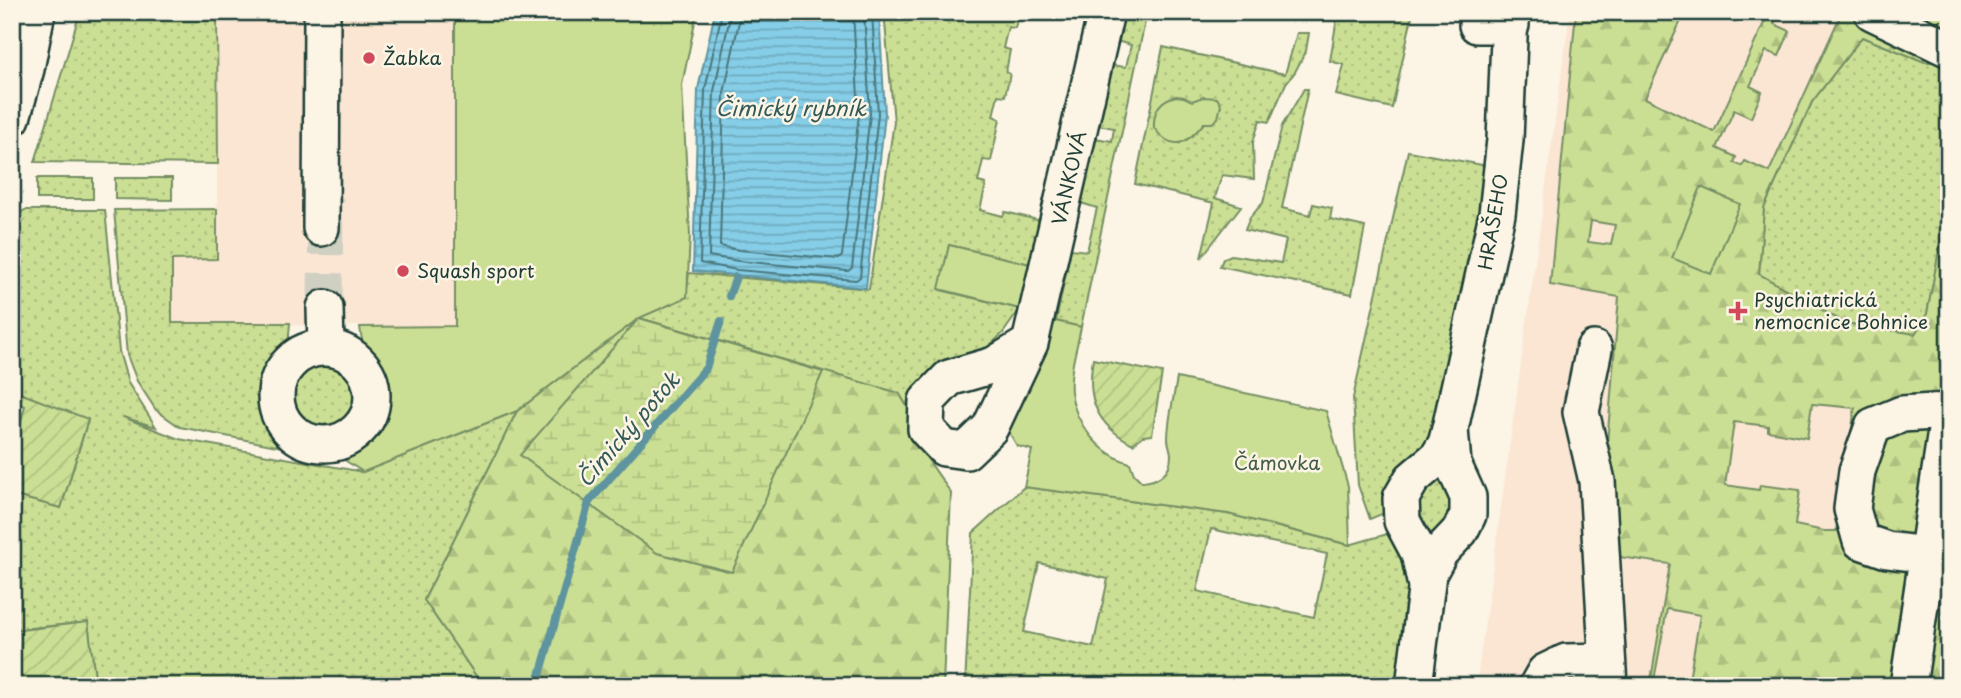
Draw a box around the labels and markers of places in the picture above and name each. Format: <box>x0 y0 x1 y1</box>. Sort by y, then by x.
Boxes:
place label: Žabka <box>383 43 441 71</box>
marker: Žabka <box>361 50 377 66</box>
place label: Squash sport <box>417 256 535 284</box>
marker: Squash sport <box>395 263 411 279</box>
place label: Psychiatrická nemocnice Bohnice <box>1754 285 1928 335</box>
marker: Psychiatrická nemocnice Bohnice <box>1728 301 1748 321</box>

